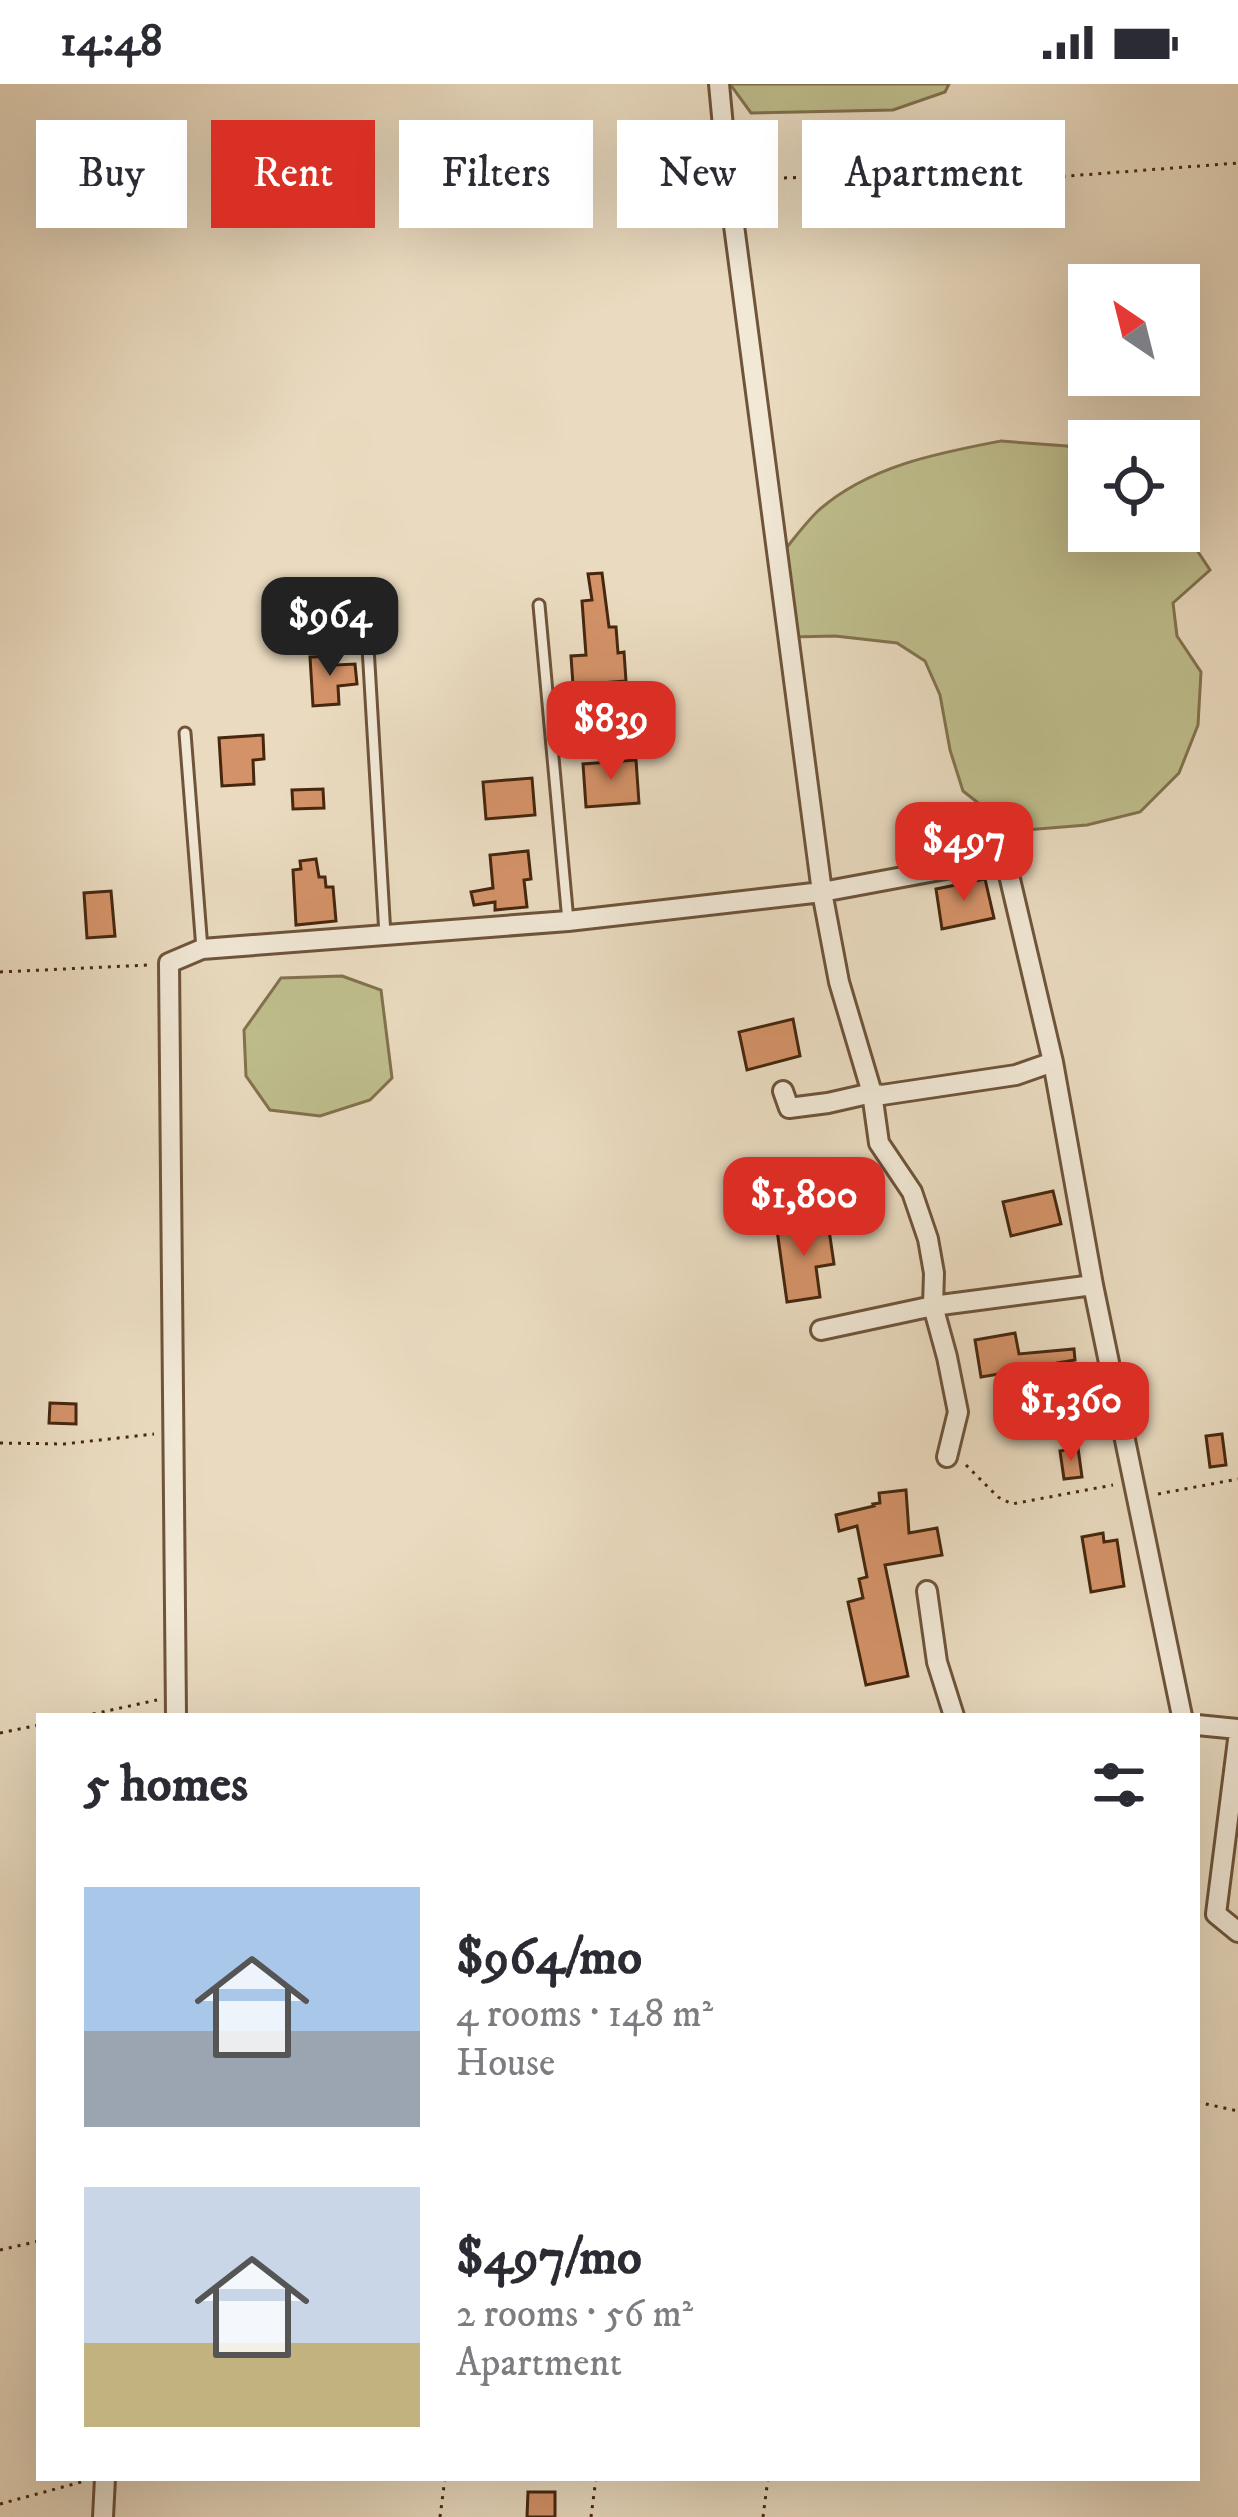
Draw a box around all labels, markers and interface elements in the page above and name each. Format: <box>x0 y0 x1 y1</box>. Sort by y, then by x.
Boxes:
text: 14:48 <box>60 14 163 70</box>
chip: Buy <box>36 120 187 228</box>
chip: Rent <box>211 120 375 228</box>
chip: Filters <box>399 120 593 228</box>
chip: New <box>617 120 778 228</box>
chip: Apartment <box>802 120 1065 228</box>
north arrow <box>1068 264 1200 396</box>
map controls <box>1068 264 1200 552</box>
button: locate <box>1068 420 1200 552</box>
pin: $964 <box>259 577 401 679</box>
text: $964 <box>288 591 372 640</box>
pin: $839 <box>540 681 682 783</box>
text: $839 <box>574 695 648 744</box>
pin: $497 <box>893 802 1035 904</box>
text: $497 <box>922 816 1006 865</box>
pin: $1,800 <box>706 1157 902 1259</box>
text: $1,800 <box>750 1171 858 1220</box>
pin: $1,360 <box>973 1362 1169 1464</box>
text: $1,360 <box>1020 1376 1122 1425</box>
icon: filters <box>1086 1752 1152 1818</box>
text: 5 homes <box>84 1753 248 1817</box>
text: $964/mo <box>456 1926 642 1990</box>
icon: home <box>180 1935 324 2079</box>
text: 4 rooms · 148 m² <box>456 1990 713 2039</box>
text: House <box>456 2039 555 2088</box>
text: $497/mo <box>456 2226 642 2290</box>
icon: home <box>180 2235 324 2379</box>
text: 2 rooms · 56 m² <box>456 2290 693 2339</box>
text: Apartment <box>456 2339 622 2388</box>

